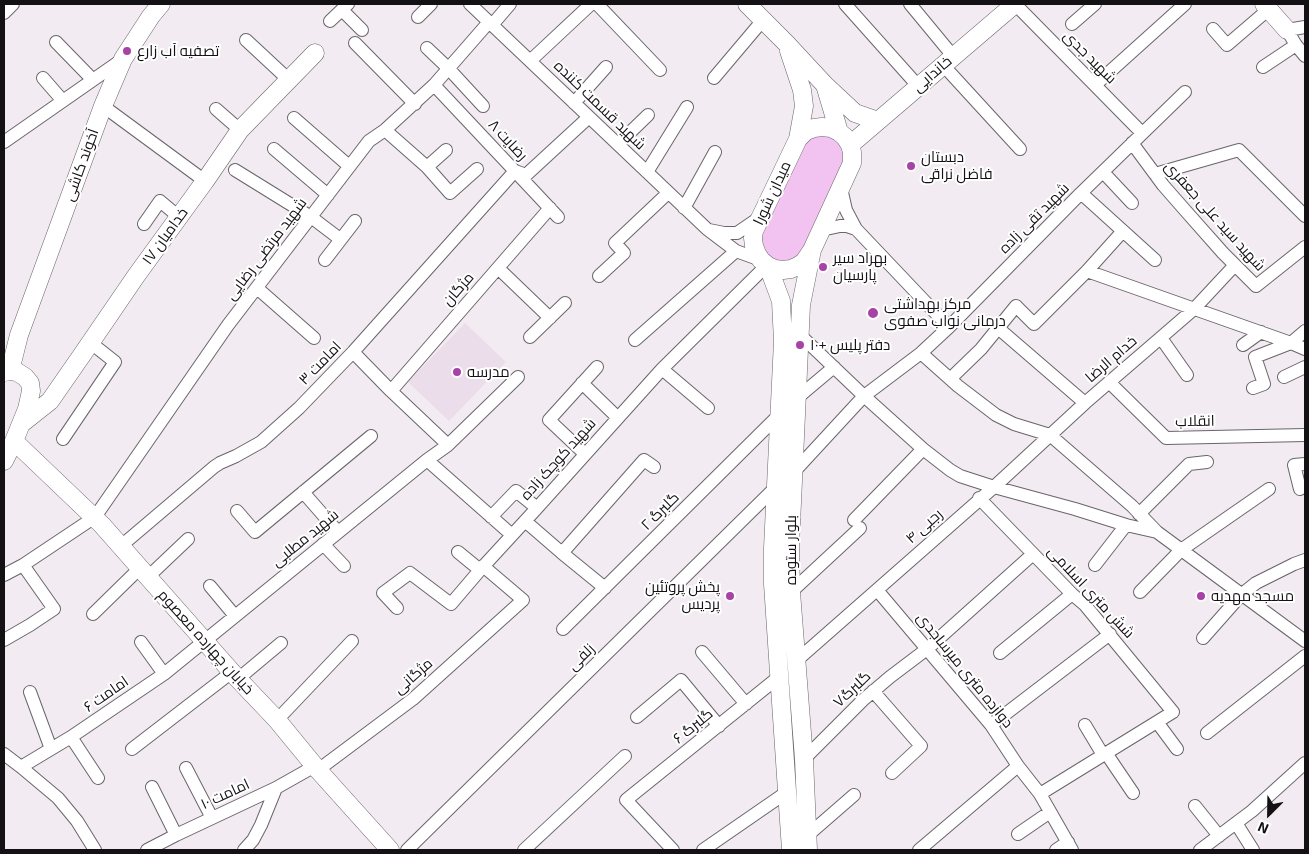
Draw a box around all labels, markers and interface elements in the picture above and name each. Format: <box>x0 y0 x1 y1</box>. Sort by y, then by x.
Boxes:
street label: شهید جدی <box>1060 27 1120 87</box>
place label: تصفیه آب زارع <box>137 42 219 60</box>
marker: تصفیه آب زارع <box>121 45 133 57</box>
street label: خاندایی <box>909 52 955 96</box>
street label: شهید قسمت کننده <box>550 57 650 153</box>
street label: رضایت ۸ <box>484 116 532 164</box>
street label: آخوند کاشی <box>60 126 102 204</box>
place label: دبستان فاضل نراقی <box>921 148 993 183</box>
street label: شهید سید علی جعفری <box>1161 157 1269 275</box>
street label: میدان شورا <box>749 158 795 228</box>
marker: دبستان فاضل نراقی <box>905 160 917 172</box>
street label: شهید تقی زاده <box>995 179 1073 257</box>
street label: شهید مرتضی رضایی <box>222 194 310 304</box>
street label: خدامیان ۱۷ <box>138 204 192 268</box>
place label: بهراد سیر پارسیان <box>833 249 887 284</box>
marker: بهراد سیر پارسیان <box>817 261 829 273</box>
street label: مژگان <box>439 269 477 309</box>
place label: مرکز بهداشتی درمانی نواب صفوی <box>884 295 1006 330</box>
marker: مرکز بهداشتی درمانی نواب صفوی <box>866 306 880 320</box>
street label: خدام الرضا <box>1082 332 1140 386</box>
place label: دفتر پلیس +۱۰ <box>810 336 890 354</box>
street label: امامت ۳ <box>295 338 345 388</box>
marker: دفتر پلیس +۱۰ <box>794 339 806 351</box>
place label: مدرسه <box>467 363 510 381</box>
marker: مدرسه <box>451 366 463 378</box>
street label: انقلاب <box>1175 412 1215 430</box>
street label: شهید کوچک زاده <box>517 414 599 504</box>
street label: گلبرگ ۲ <box>637 488 683 534</box>
street label: شهید مطلبی <box>268 505 342 571</box>
street label: رجبی ۴ <box>902 505 946 547</box>
street label: بلوار ستوده <box>782 515 800 585</box>
street label: شش متری اسلامی <box>1044 542 1138 642</box>
place label: پخش پروتئین پردیس <box>645 578 720 613</box>
street label: خیابان چهارده معصوم <box>154 586 258 698</box>
place label: مسجد مهدیه <box>1211 587 1294 605</box>
marker: پخش پروتئین پردیس <box>724 590 736 602</box>
marker: مسجد مهدیه <box>1195 590 1207 602</box>
street label: دوازده متری میرساجدی <box>913 609 1017 731</box>
street label: زلفی <box>564 640 598 674</box>
street label: مژگانی <box>390 654 436 698</box>
street label: گلبرگ۷ <box>829 667 875 711</box>
street label: امامت ۶ <box>80 672 132 716</box>
street label: گلبرگ ۶ <box>669 705 717 747</box>
street label: امامت ۱۰ <box>198 775 252 813</box>
north arrow <box>1244 789 1294 839</box>
text: N <box>1255 818 1271 838</box>

